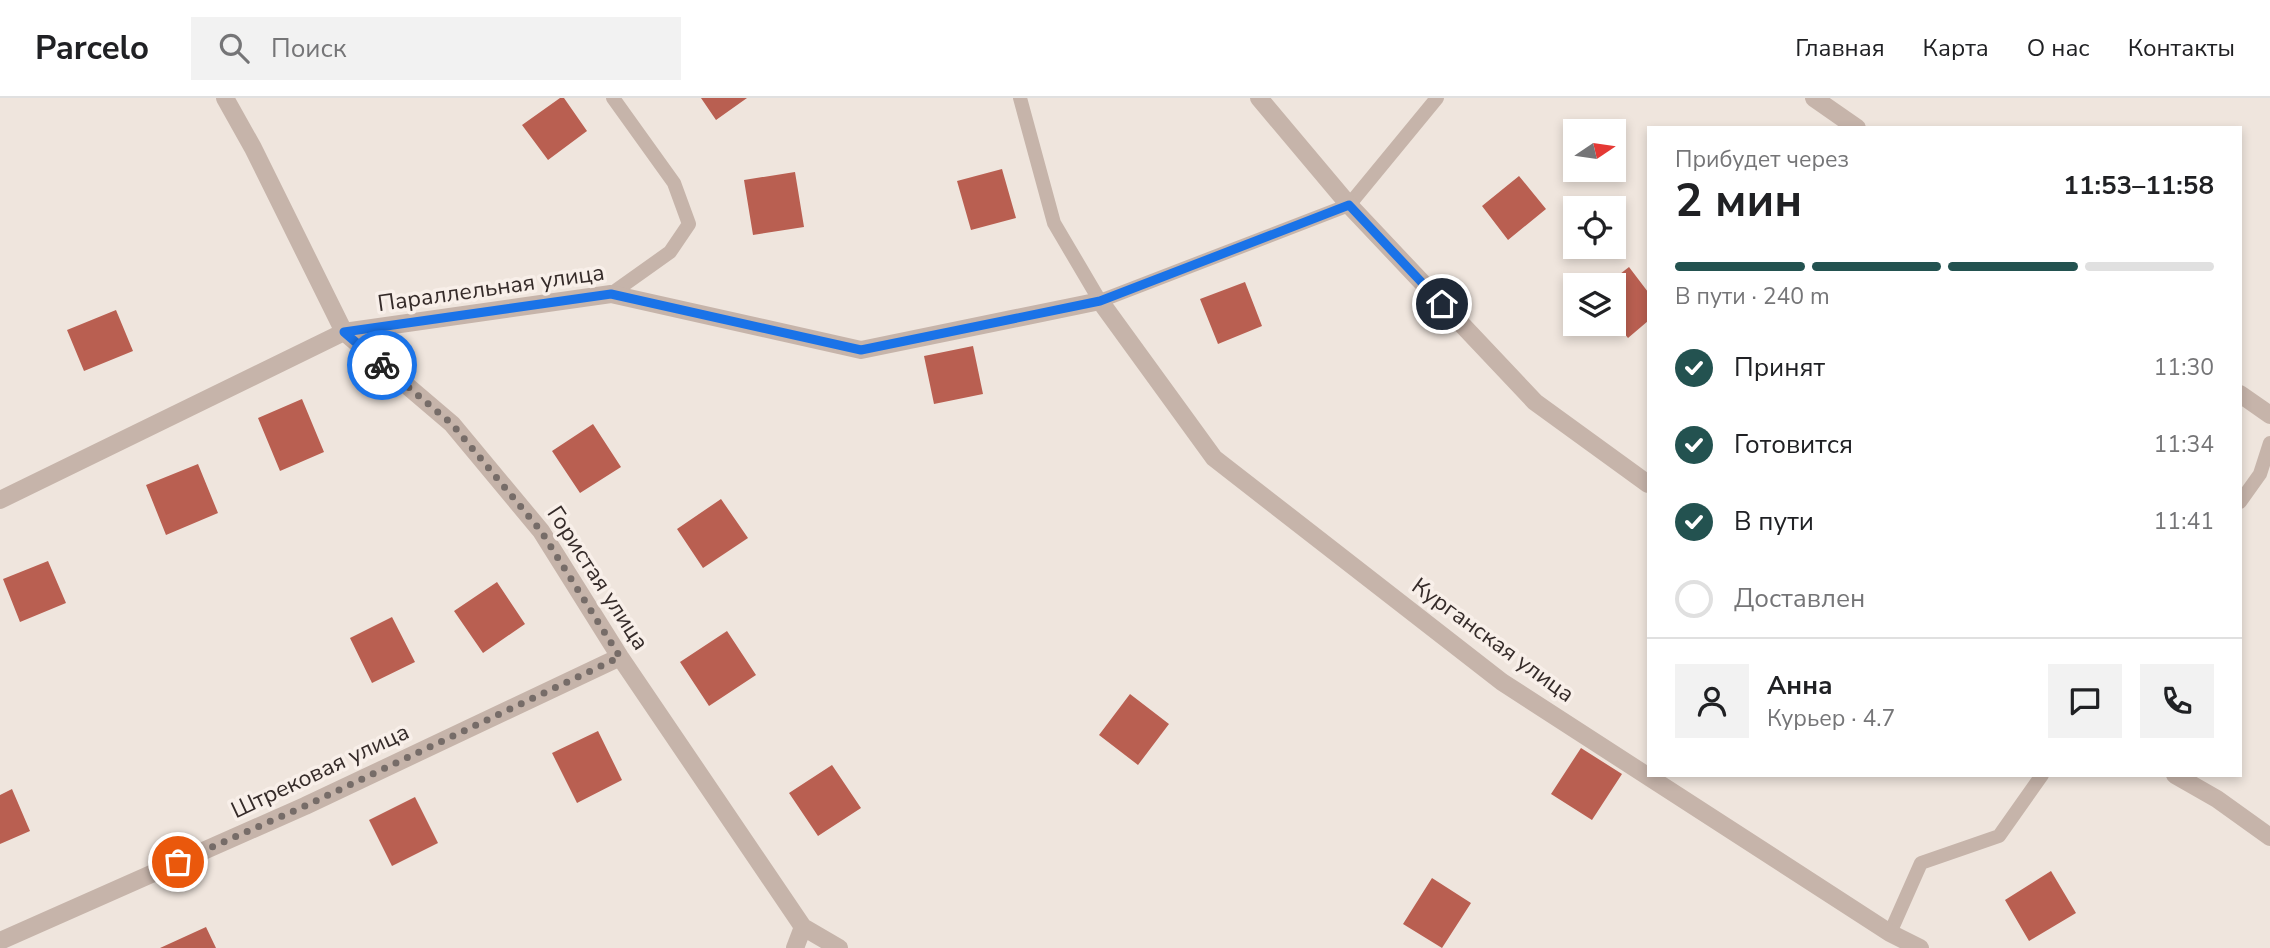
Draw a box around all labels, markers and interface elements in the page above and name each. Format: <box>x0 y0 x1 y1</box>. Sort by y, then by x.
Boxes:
search box <box>191 17 681 80</box>
text: Parcelo <box>35 26 149 71</box>
icon: search <box>215 29 253 67</box>
text: Поиск <box>271 31 347 66</box>
text: Главная <box>1795 32 1885 64</box>
text: Карта <box>1923 32 1989 64</box>
text: О нас <box>2027 32 2090 64</box>
text: Контакты <box>2128 32 2235 64</box>
north arrow <box>1563 119 1626 182</box>
map controls <box>1563 119 1626 336</box>
text: Прибудет через <box>1675 144 1849 175</box>
text: 11:53–11:58 <box>2063 168 2214 203</box>
text: 2 мин <box>1675 169 1802 232</box>
button: locate <box>1563 196 1626 259</box>
street label: Параллельная улица <box>376 257 606 319</box>
button: layers <box>1563 273 1626 336</box>
pin <box>1412 274 1472 334</box>
text: В пути · 240 m <box>1675 281 1830 312</box>
icon: home <box>1423 285 1461 323</box>
courier <box>347 330 417 400</box>
icon: bike <box>363 346 401 384</box>
icon: check <box>1675 349 1713 387</box>
text: Принят <box>1734 350 1825 385</box>
text: 11:30 <box>2154 352 2214 383</box>
icon: check <box>1675 426 1713 464</box>
text: Готовится <box>1734 427 1853 462</box>
text: 11:34 <box>2154 429 2214 460</box>
street label: Гористая улица <box>540 500 656 656</box>
icon: check <box>1675 503 1713 541</box>
text: В пути <box>1734 504 1814 539</box>
text: 11:41 <box>2154 506 2214 537</box>
street label: Курганская улица <box>1406 571 1580 709</box>
text: Доставлен <box>1734 581 1865 616</box>
button: person <box>1675 664 1749 738</box>
button: chat <box>2048 664 2122 738</box>
button: phone <box>2140 664 2214 738</box>
text: Анна <box>1767 668 1833 703</box>
text: Курьер · 4.7 <box>1767 703 1895 734</box>
street label: Штрековая улица <box>226 716 414 826</box>
pin <box>148 832 208 892</box>
icon: bag <box>159 843 197 881</box>

